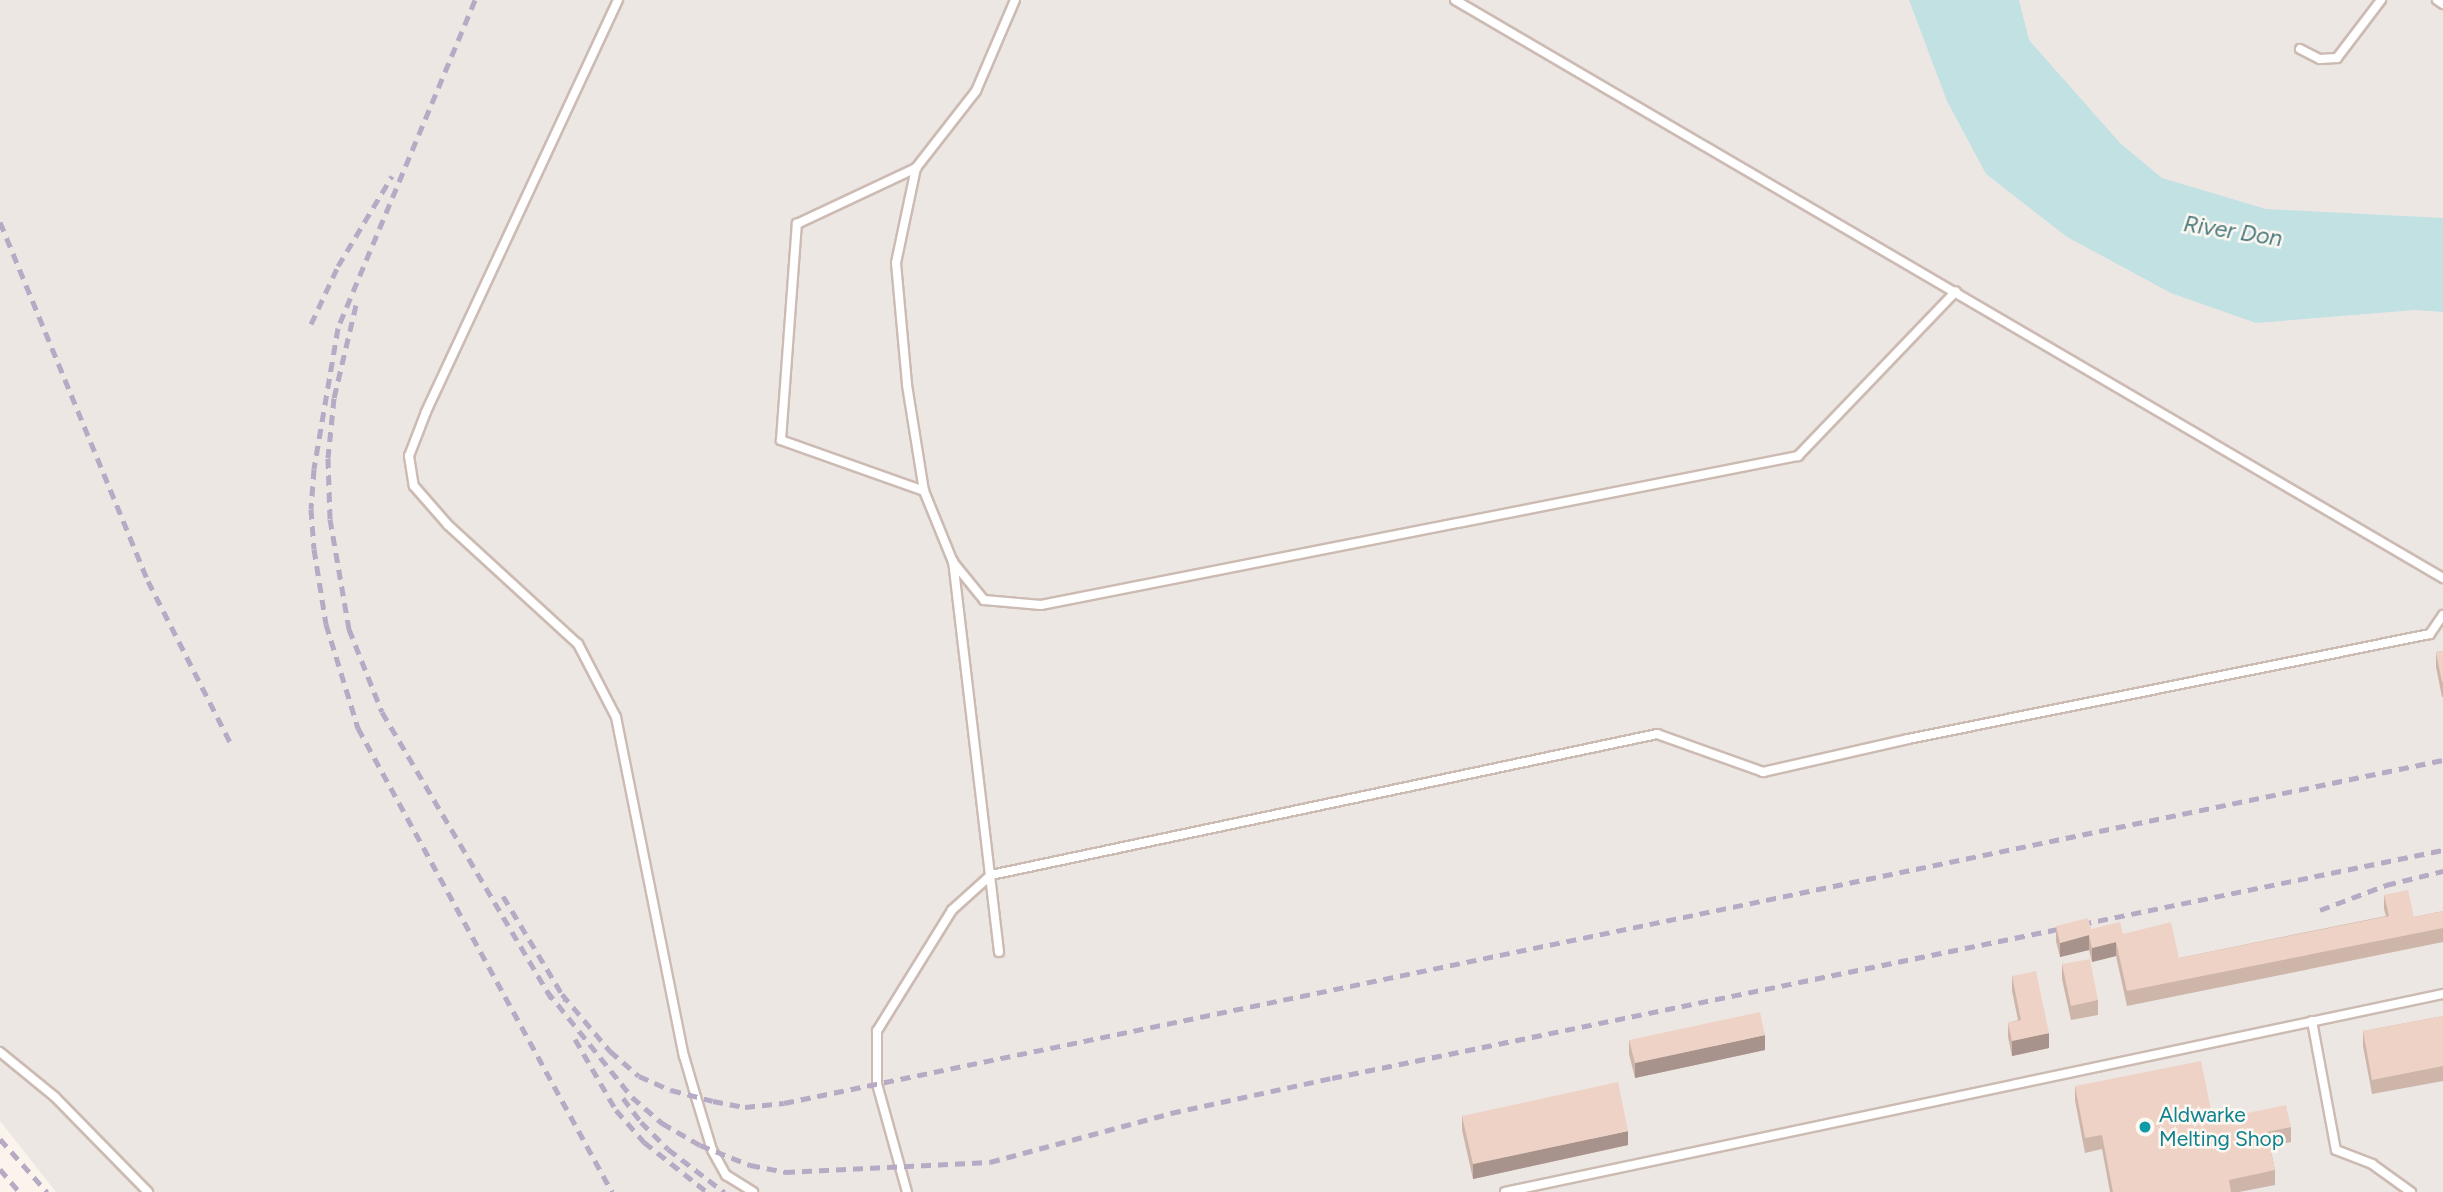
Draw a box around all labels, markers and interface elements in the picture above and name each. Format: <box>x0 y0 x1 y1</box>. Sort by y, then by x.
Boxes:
water label: River Don <box>2182 210 2284 252</box>
place label: Aldwarke Melting Shop <box>2159 1102 2284 1152</box>
marker: Aldwarke Melting Shop <box>2137 1119 2153 1135</box>

